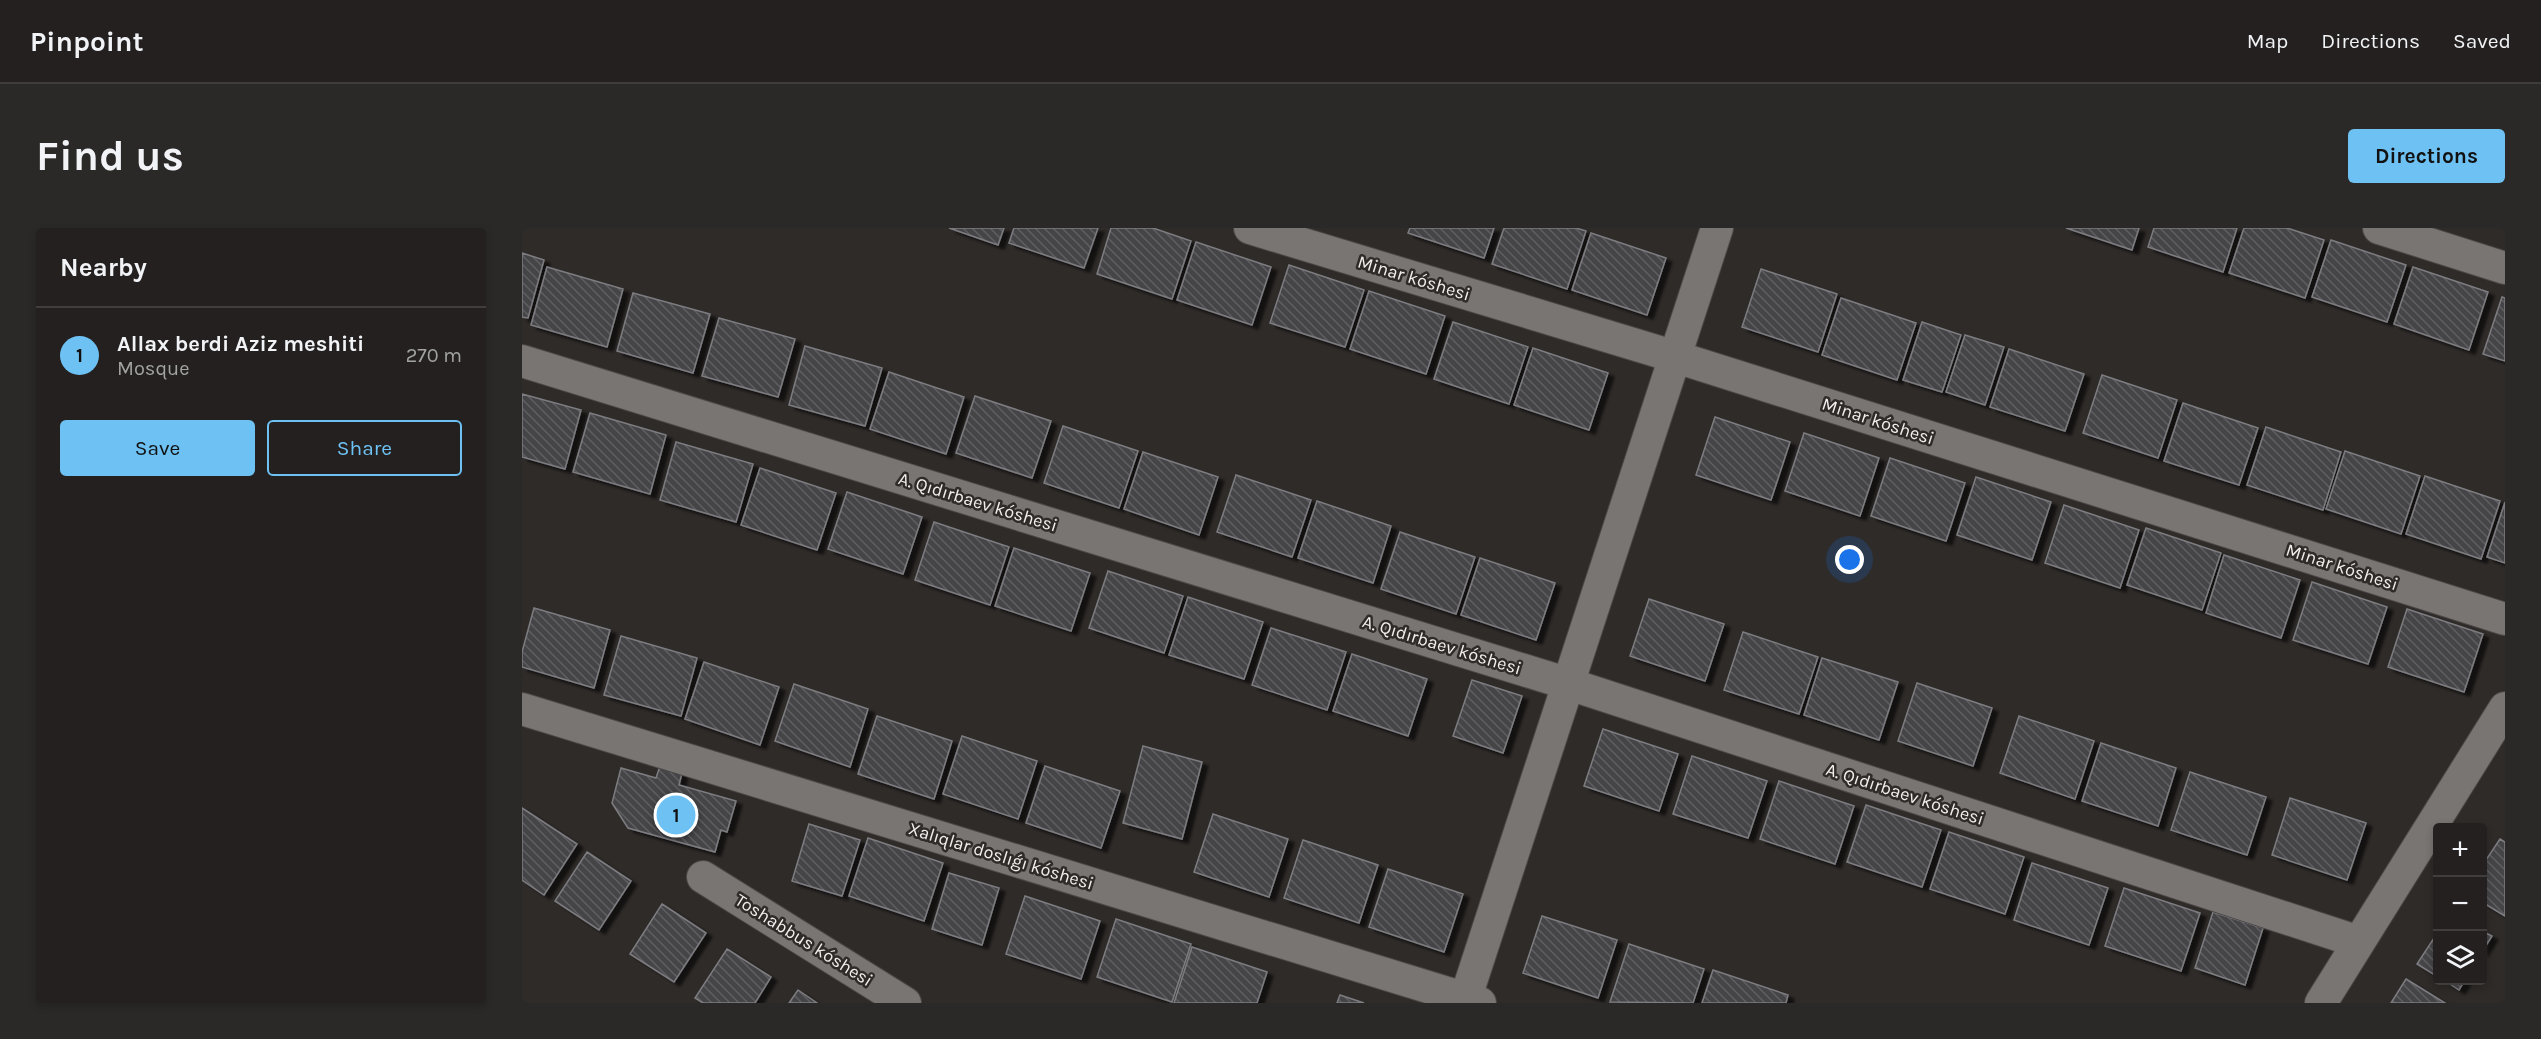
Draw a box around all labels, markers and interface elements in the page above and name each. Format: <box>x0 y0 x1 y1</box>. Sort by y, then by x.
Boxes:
text: Pinpoint <box>30 25 143 58</box>
text: Map <box>2247 29 2288 53</box>
text: Directions <box>2321 29 2420 53</box>
text: Saved <box>2453 29 2511 53</box>
button: Directions <box>2348 129 2505 183</box>
text: Find us <box>36 131 184 181</box>
street label: Minar kóshesi <box>1355 250 1473 306</box>
text: Nearby <box>60 252 147 283</box>
text: Allax berdi Aziz meshiti <box>117 331 364 357</box>
text: 1 <box>76 344 83 367</box>
text: 270 m <box>406 344 462 367</box>
text: Mosque <box>117 357 189 380</box>
street label: Minar kóshesi <box>1819 393 1937 449</box>
button: Save <box>60 420 255 476</box>
button: Share <box>267 420 462 476</box>
street label: A. Qıdırbaev kóshesi <box>896 467 1060 537</box>
street label: Minar kóshesi <box>2283 539 2401 595</box>
your location <box>1835 545 1864 574</box>
street label: A. Qıdırbaev kóshesi <box>1360 610 1524 680</box>
street label: A. Qıdırbaev kóshesi <box>1823 758 1987 830</box>
pin: 1 <box>656 792 696 838</box>
street label: Xalıqlar doslıǵı kóshesi <box>906 817 1096 895</box>
map controls <box>2433 823 2487 985</box>
button: + <box>2433 823 2487 877</box>
button: − <box>2433 877 2487 931</box>
street label: Toshabbus kóshesi <box>731 889 877 991</box>
button: layers <box>2433 931 2487 985</box>

